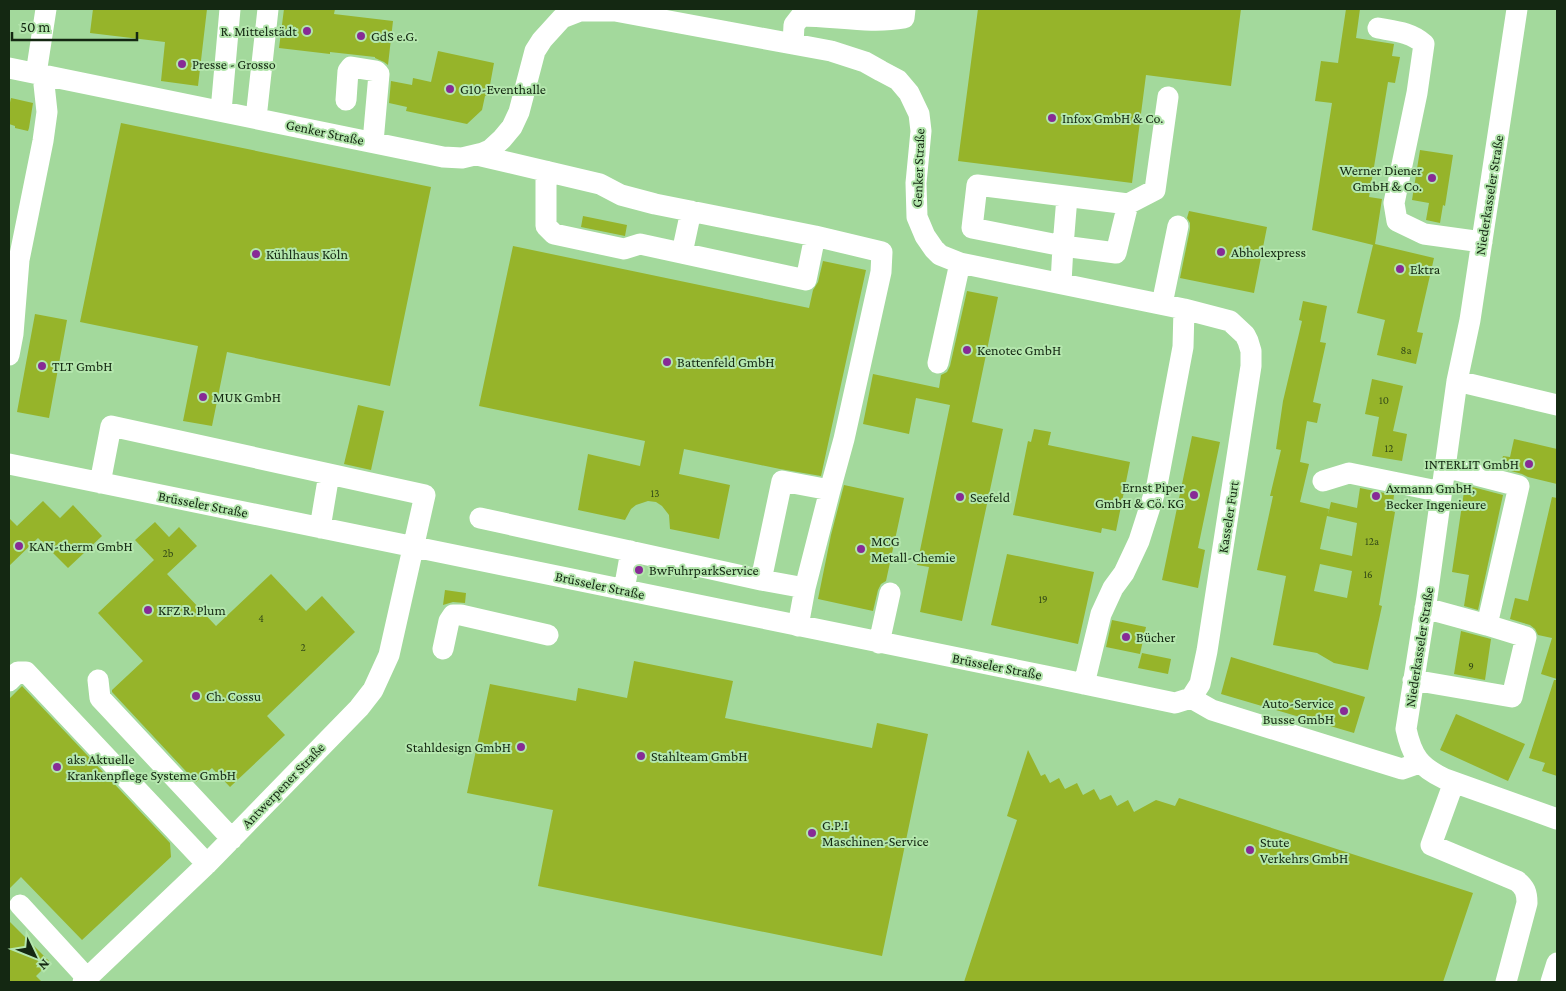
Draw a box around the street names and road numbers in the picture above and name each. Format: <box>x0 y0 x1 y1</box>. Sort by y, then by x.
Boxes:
street label: Genker Straße <box>285 116 365 148</box>
street label: Genker Straße <box>909 128 927 208</box>
street label: Niederkasseler Straße <box>1472 134 1506 256</box>
street label: Kasseler Furt <box>1214 479 1242 554</box>
street label: Brüsseler Straße <box>157 487 249 521</box>
street label: Brüsseler Straße <box>554 568 646 602</box>
street label: Niederkasseler Straße <box>1402 586 1436 708</box>
street label: Brüsseler Straße <box>951 649 1043 683</box>
street label: Antwerpener Straße <box>238 739 328 831</box>

